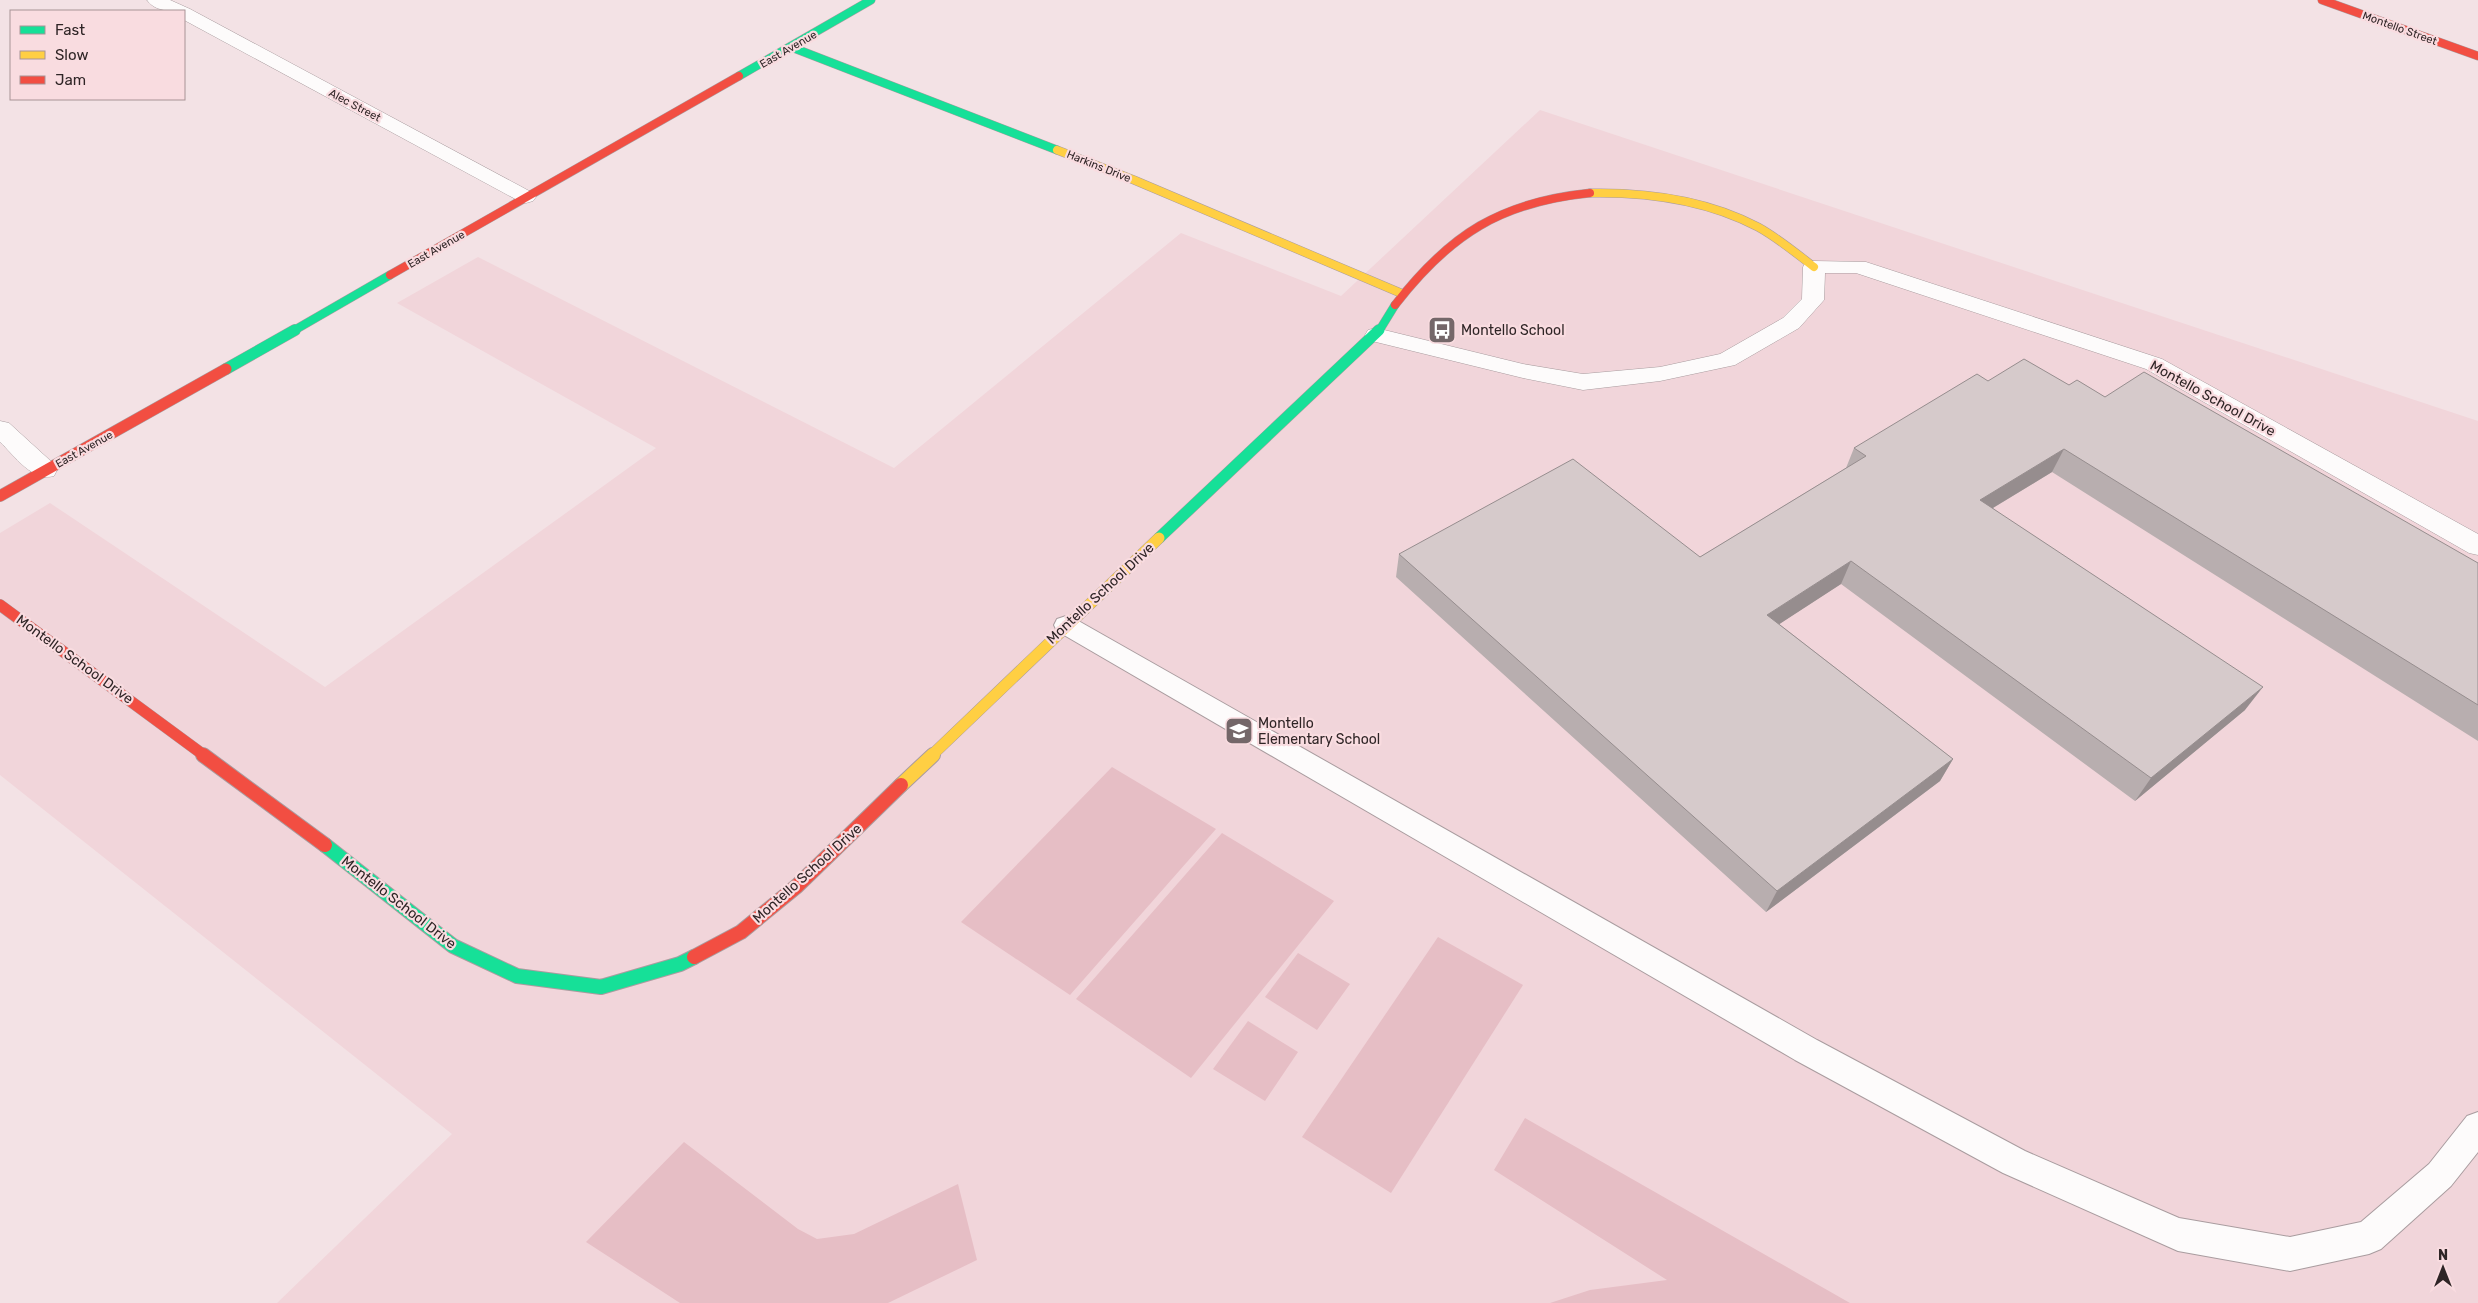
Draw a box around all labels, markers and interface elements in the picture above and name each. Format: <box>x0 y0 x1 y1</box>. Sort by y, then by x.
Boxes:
street label: Montello Street <box>2361 9 2439 48</box>
legend <box>10 10 185 100</box>
text: Fast <box>55 21 85 39</box>
street label: East Avenue <box>757 28 819 71</box>
text: Slow <box>55 46 88 64</box>
text: Jam <box>55 71 86 89</box>
street label: Alec Street <box>327 86 383 125</box>
street label: Harkins Drive <box>1065 148 1133 185</box>
street label: East Avenue <box>405 228 467 271</box>
bus stop icon: Montello School <box>1427 315 1457 345</box>
place label: Montello School <box>1461 322 1565 339</box>
street label: Montello School Drive <box>2147 357 2279 440</box>
street label: East Avenue <box>53 428 115 471</box>
street label: Montello School Drive <box>1043 539 1158 648</box>
street label: Montello School Drive <box>13 611 137 708</box>
place label: Montello Elementary School <box>1258 715 1380 748</box>
school or university icon: Montello Elementary School <box>1224 716 1254 746</box>
street label: Montello School Drive <box>749 820 865 927</box>
street label: Montello School Drive <box>338 852 459 952</box>
north arrow <box>2418 1243 2468 1293</box>
text: N <box>2438 1247 2448 1264</box>

